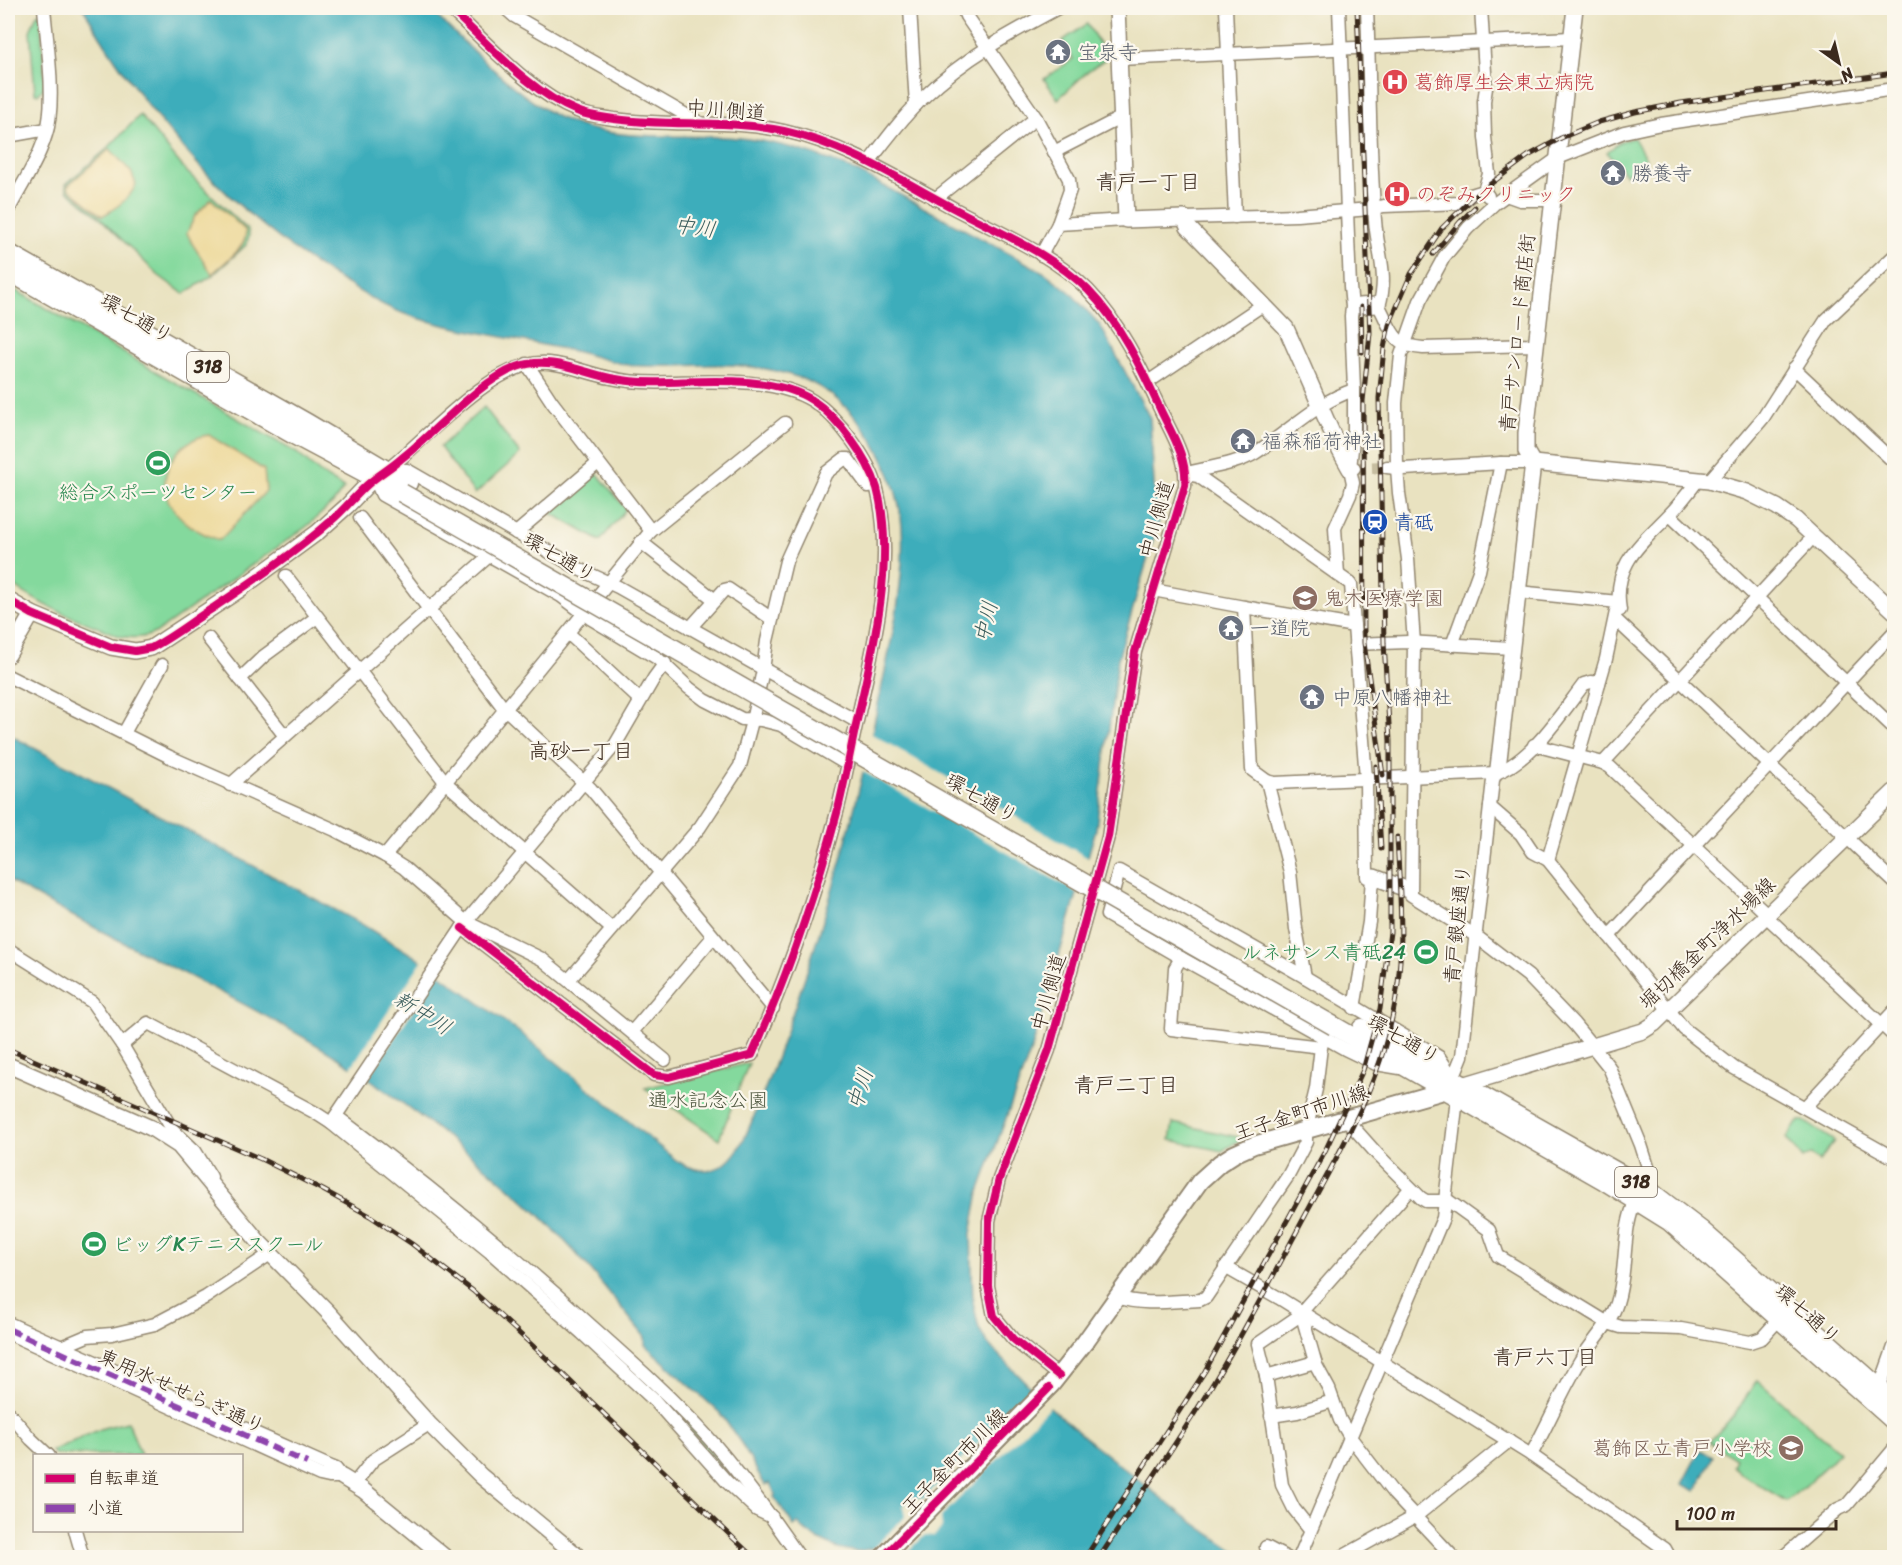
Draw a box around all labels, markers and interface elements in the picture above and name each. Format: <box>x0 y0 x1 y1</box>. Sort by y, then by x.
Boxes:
north arrow <box>1809 33 1869 93</box>
place label: 宝泉寺 <box>1078 35 1138 70</box>
temple icon: 宝泉寺 <box>1043 37 1073 67</box>
text: N <box>1834 59 1861 91</box>
place label: 葛飾厚生会東立病院 <box>1414 65 1594 100</box>
hospital icon: 葛飾厚生会東立病院 <box>1380 67 1410 97</box>
street label: 中川側道 <box>685 90 767 131</box>
place label: 勝養寺 <box>1632 156 1692 191</box>
temple icon: 勝養寺 <box>1598 158 1628 188</box>
district label: 青戸一丁目 <box>1096 163 1201 201</box>
place label: のぞみクリニック <box>1416 177 1576 212</box>
hospital icon: のぞみクリニック <box>1382 179 1412 209</box>
water label: 中川 <box>672 205 718 249</box>
street label: 青戸サンロード商店街 <box>1490 232 1545 434</box>
street label: 環七通り <box>93 283 180 354</box>
road number: 318 <box>187 352 229 382</box>
place label: 福森稲荷神社 <box>1262 424 1382 459</box>
temple icon: 福森稲荷神社 <box>1228 426 1258 456</box>
sports icon: 総合スポーツセンター <box>143 448 173 478</box>
place label: 総合スポーツセンター <box>59 475 257 510</box>
street label: 中川側道 <box>1129 476 1184 562</box>
place label: 青砥 <box>1394 505 1434 540</box>
station icon: 青砥 <box>1360 507 1390 537</box>
street label: 環七通り <box>516 522 603 593</box>
place label: 鬼木医療学園 <box>1324 581 1444 616</box>
school or university icon: 鬼木医療学園 <box>1290 583 1320 613</box>
water label: 中川 <box>963 597 1009 647</box>
place label: 一道院 <box>1250 611 1310 646</box>
temple icon: 一道院 <box>1216 613 1246 643</box>
place label: 中原八幡神社 <box>1332 680 1452 715</box>
temple icon: 中原八幡神社 <box>1297 682 1327 712</box>
district label: 高砂一丁目 <box>529 732 634 770</box>
street label: 環七通り <box>938 763 1025 834</box>
street label: 青戸銀座通り <box>1434 863 1481 986</box>
street label: 堀切橋金町浄水場線 <box>1630 868 1784 1018</box>
place label: ルネサンス青砥24 <box>1242 935 1406 970</box>
sports icon: ルネサンス青砥24 <box>1411 937 1441 967</box>
street label: 中川側道 <box>1021 949 1076 1035</box>
water label: 新中川 <box>386 980 460 1046</box>
street label: 環七通り <box>1360 1004 1447 1075</box>
water label: 中川 <box>835 1063 885 1115</box>
district label: 青戸二丁目 <box>1074 1066 1179 1104</box>
street label: 王子金町市川線 <box>1229 1074 1373 1151</box>
park label: 通水記念公園 <box>648 1083 768 1118</box>
road number: 318 <box>1615 1167 1657 1197</box>
place label: ビッグKテニススクール <box>113 1227 324 1262</box>
sports icon: ビッグKテニススクール <box>79 1229 109 1259</box>
street label: 環七通り <box>1766 1275 1849 1354</box>
district label: 青戸六丁目 <box>1493 1338 1598 1376</box>
street label: 東用水せせらぎ通り <box>92 1339 271 1444</box>
street label: 王子金町市川線 <box>892 1399 1016 1523</box>
place label: 葛飾区立青戸小学校 <box>1592 1431 1772 1466</box>
school or university icon: 葛飾区立青戸小学校 <box>1776 1433 1806 1463</box>
legend <box>33 1454 243 1532</box>
text: 自転車道 <box>87 1462 159 1494</box>
text: 小道 <box>87 1492 123 1524</box>
scale bar <box>1677 1493 1836 1531</box>
text: 100 m <box>1686 1498 1735 1530</box>

